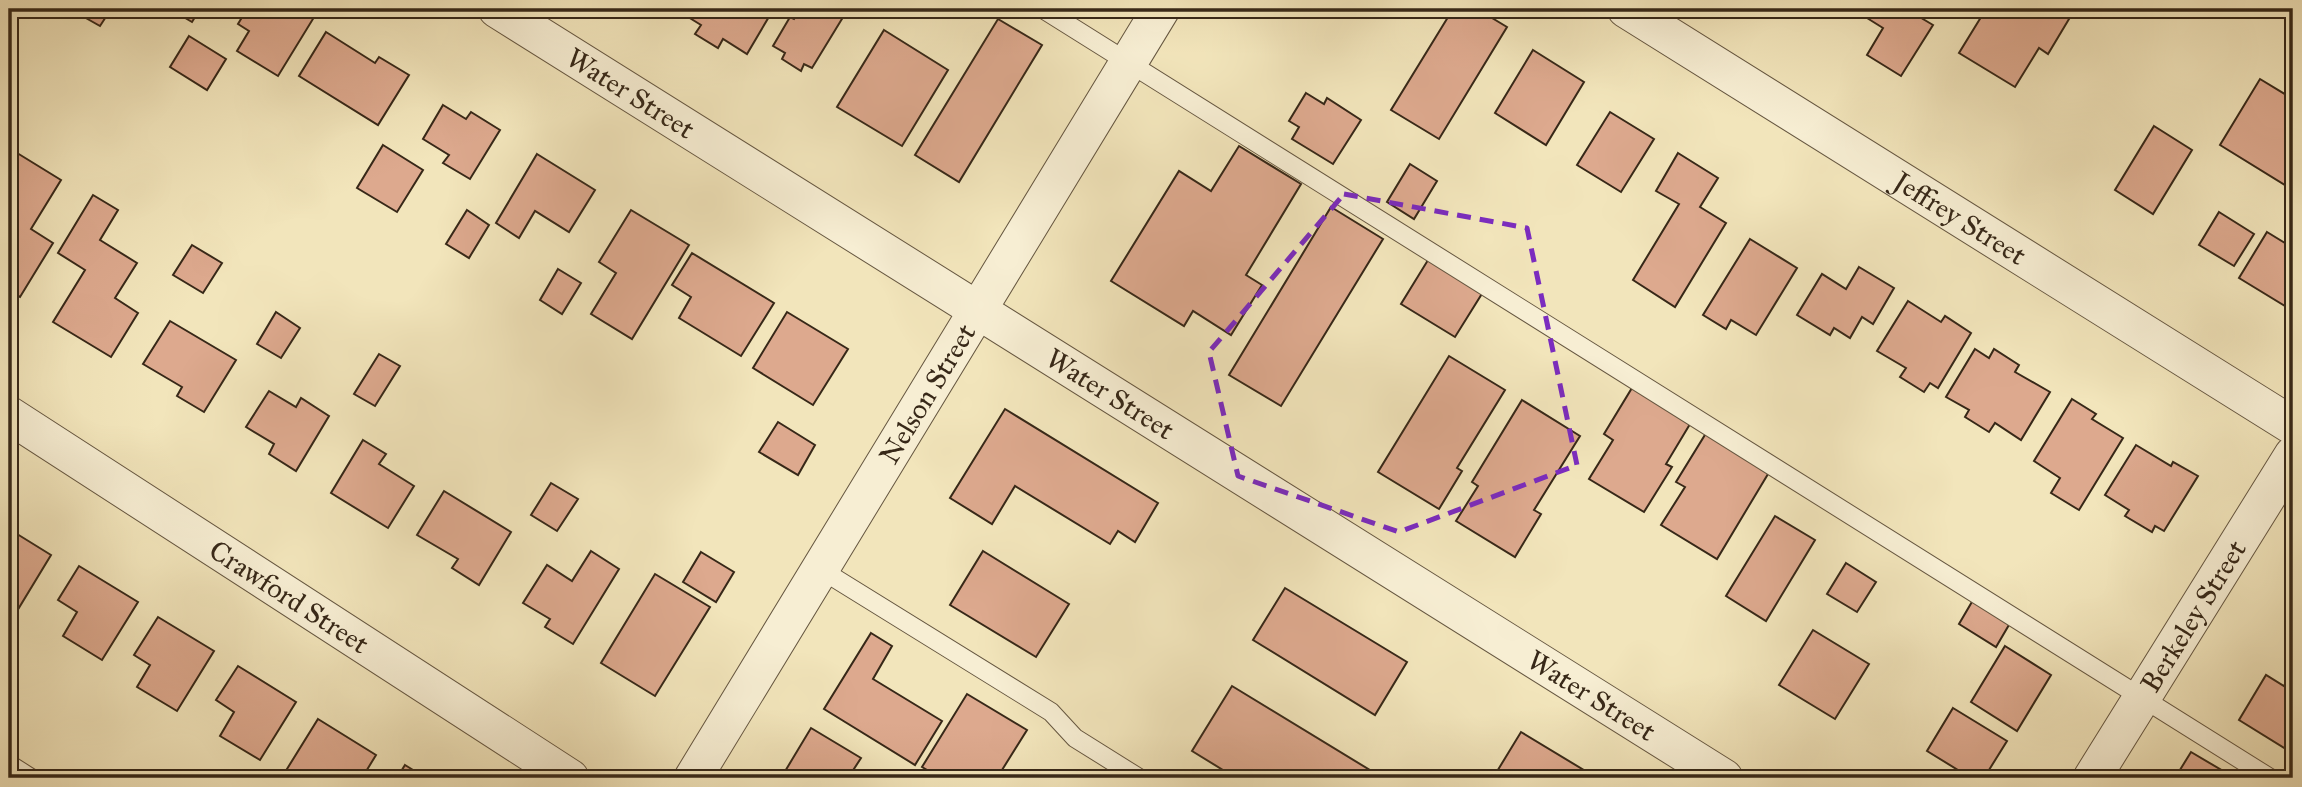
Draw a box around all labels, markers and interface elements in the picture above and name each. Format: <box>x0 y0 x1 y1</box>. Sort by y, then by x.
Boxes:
street label: Water Street <box>560 40 702 146</box>
street label: Jeffrey Street <box>1885 162 2033 272</box>
street label: Nelson Street <box>871 317 983 470</box>
street label: Water Street <box>1040 340 1181 447</box>
street label: Crawford Street <box>203 532 376 661</box>
street label: Berkeley Street <box>2132 533 2253 698</box>
street label: Water Street <box>1521 642 1662 748</box>

